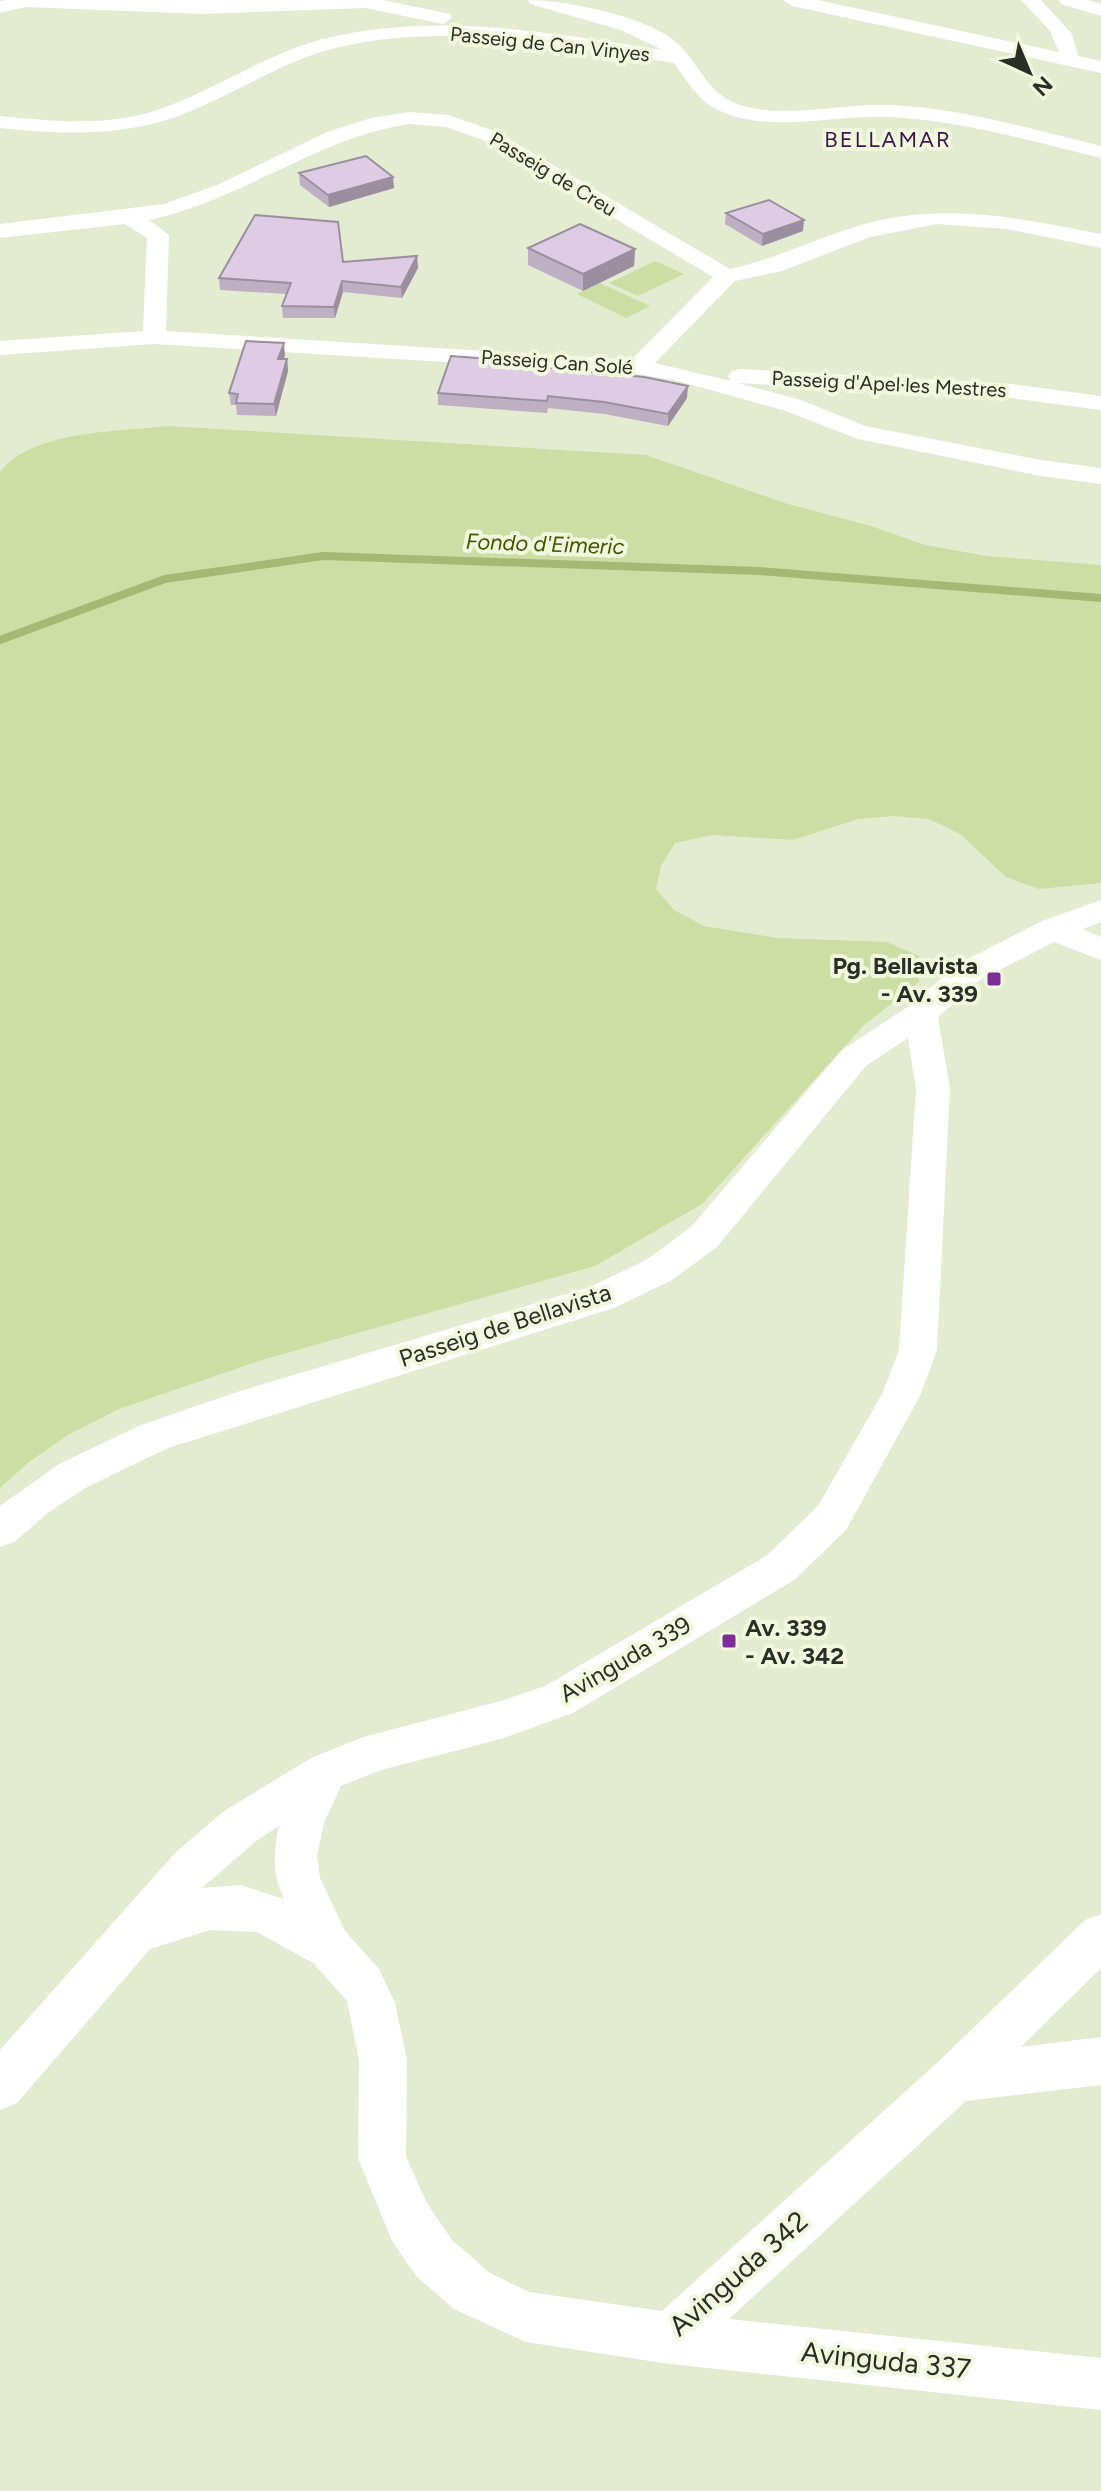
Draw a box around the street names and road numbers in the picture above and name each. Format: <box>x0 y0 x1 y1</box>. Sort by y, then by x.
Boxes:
street label: Passeig de Can Vinyes <box>449 22 651 66</box>
street label: Passeig de Creu <box>485 127 621 221</box>
street label: Passeig Can Solé <box>480 345 634 379</box>
street label: Passeig d'Apel·les Mestres <box>771 366 1007 402</box>
street label: Passeig de Bellavista <box>395 1277 615 1373</box>
street label: Avinguda 339 <box>554 1610 696 1708</box>
street label: Avinguda 342 <box>661 2203 815 2343</box>
street label: Avinguda 337 <box>799 2334 973 2386</box>

